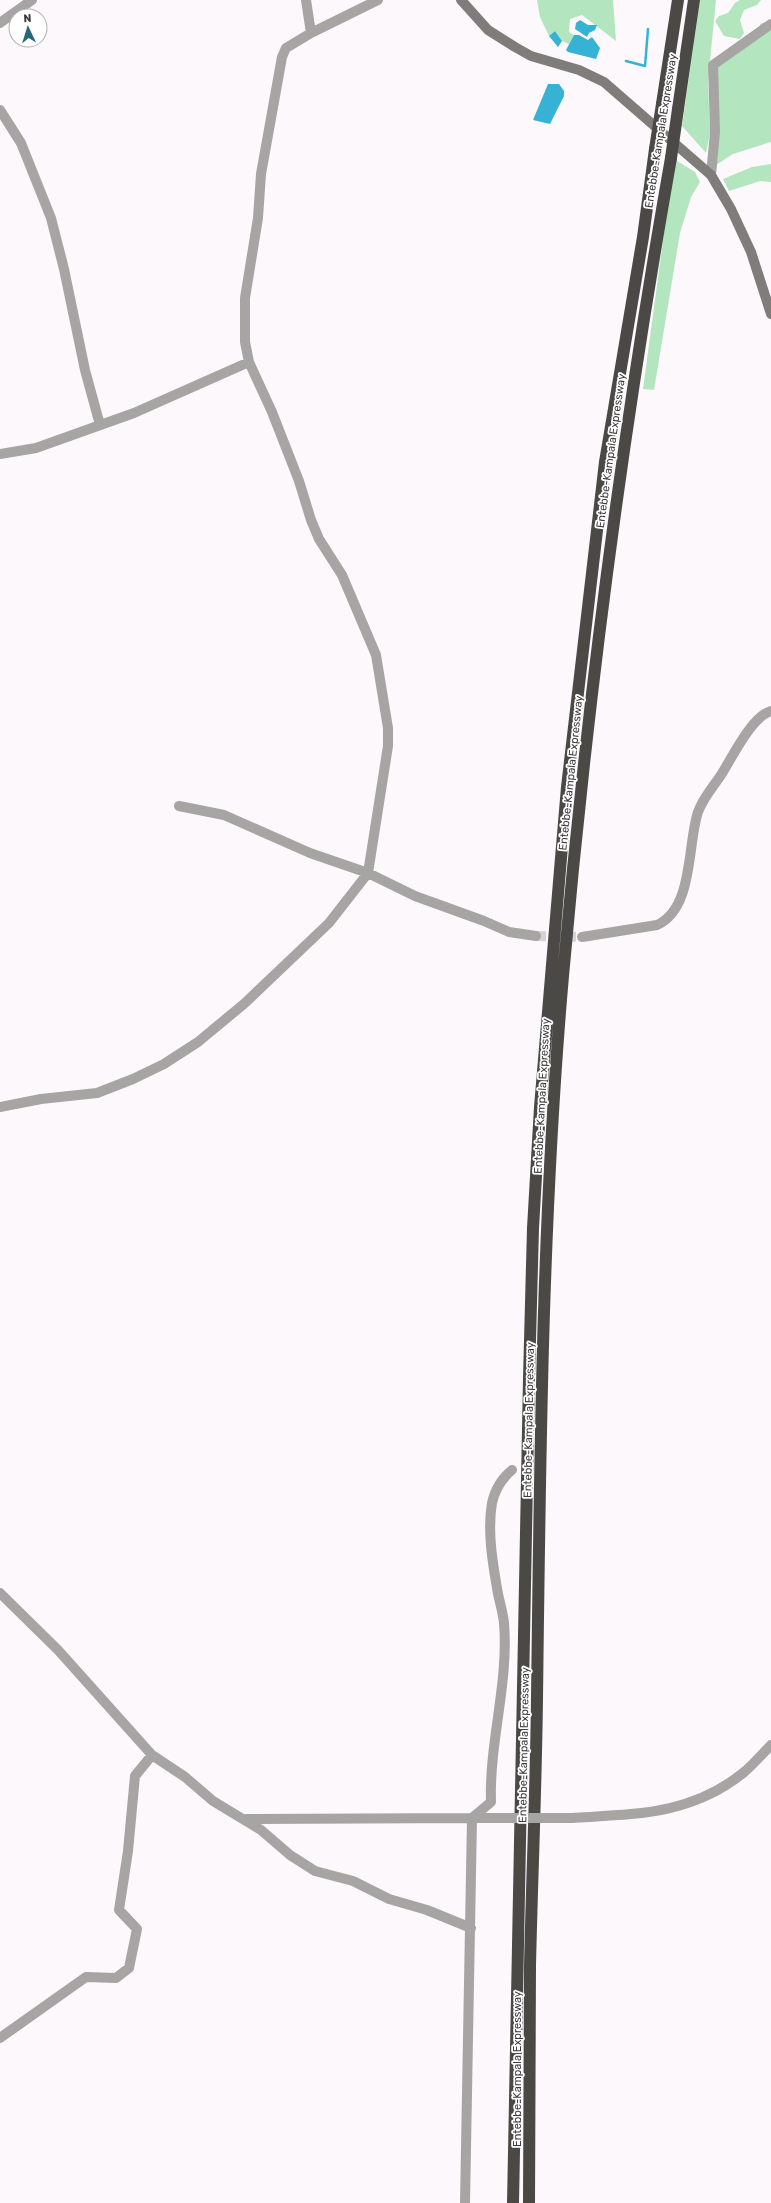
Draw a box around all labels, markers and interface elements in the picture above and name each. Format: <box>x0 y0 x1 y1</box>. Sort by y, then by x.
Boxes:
north arrow <box>8 8 48 48</box>
text: N <box>23 12 32 25</box>
street label: Entebbe-Kampala Expressway <box>642 53 680 209</box>
street label: Entebbe-Kampala Expressway <box>594 373 628 529</box>
street label: Entebbe-Kampala Expressway <box>556 695 586 851</box>
street label: Entebbe-Kampala Expressway <box>531 1018 553 1174</box>
street label: Entebbe-Kampala Expressway <box>521 1342 537 1498</box>
street label: Entebbe-Kampala Expressway <box>516 1667 532 1823</box>
street label: Entebbe-Kampala Expressway <box>511 1991 524 2147</box>

